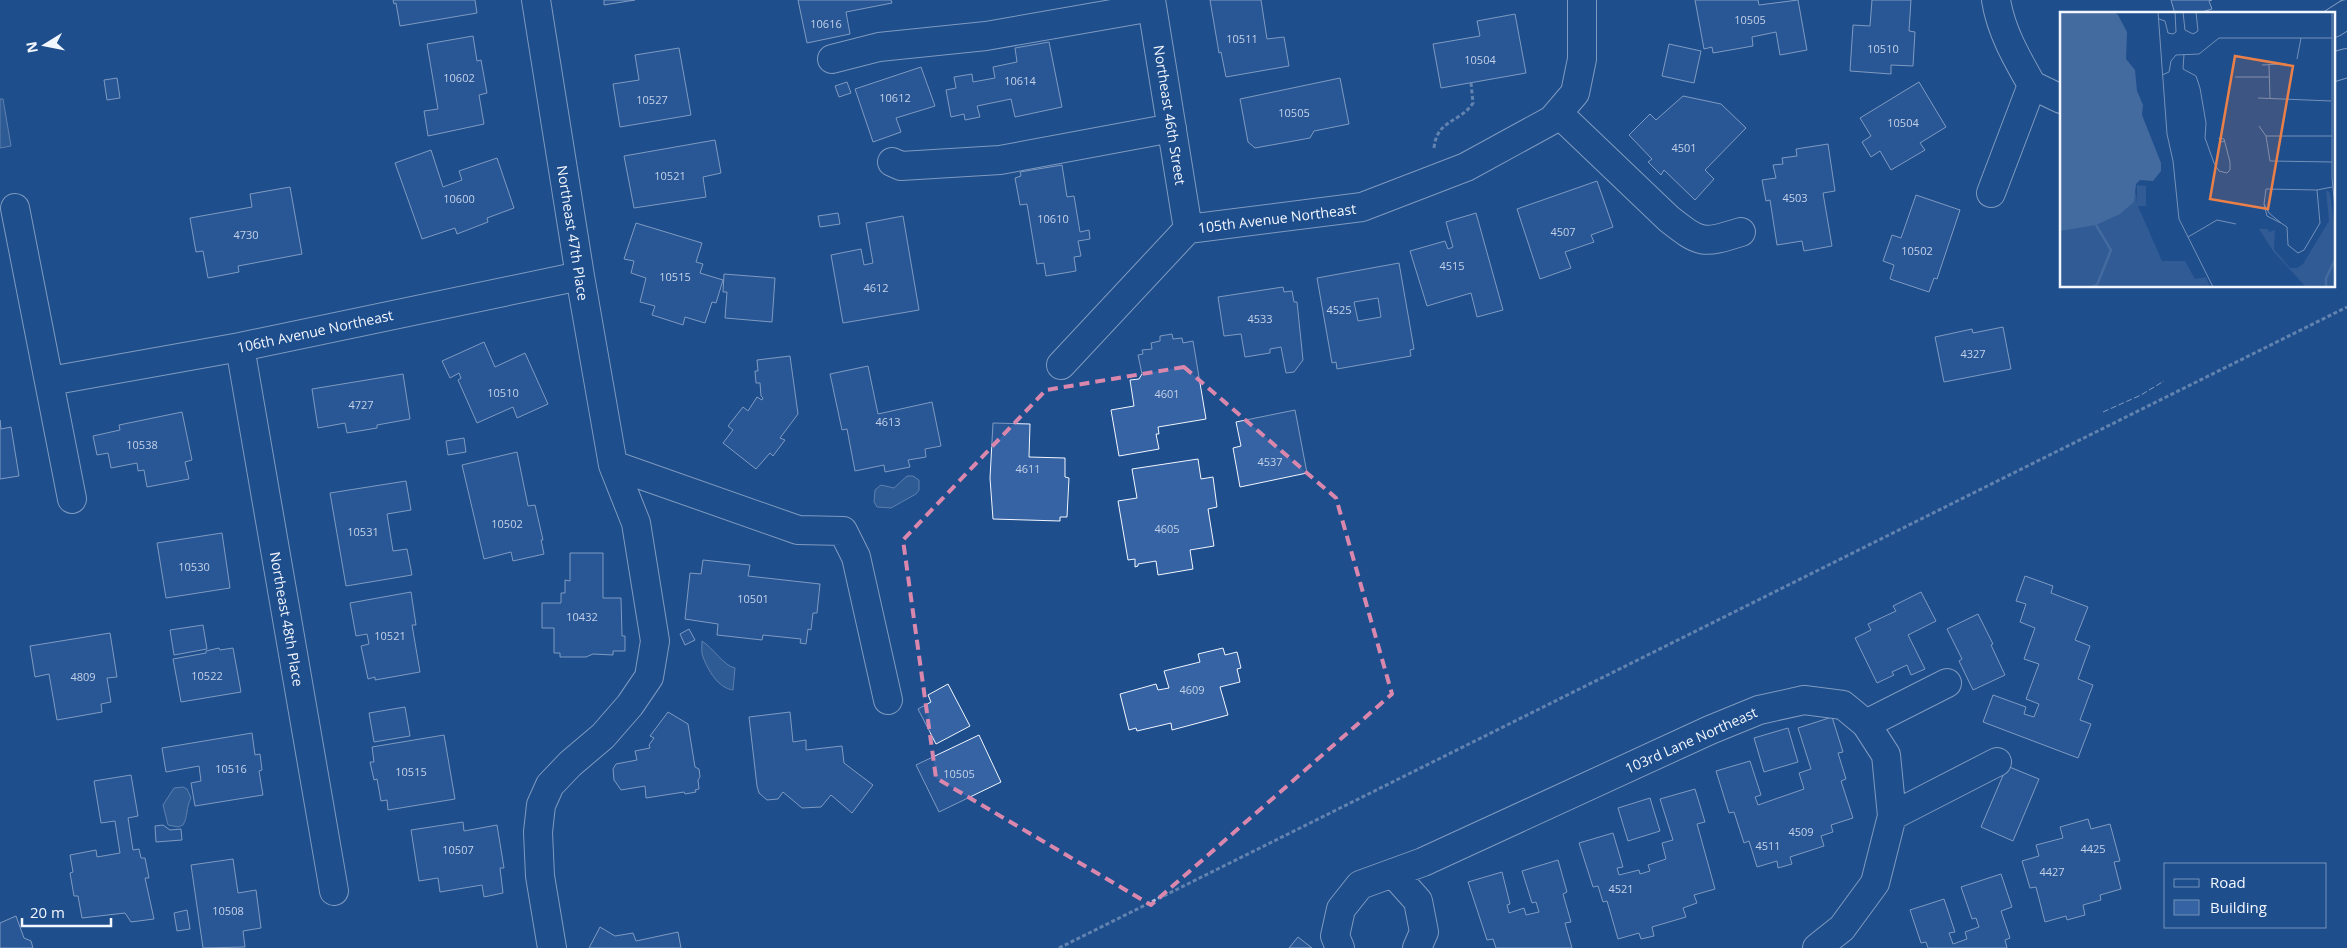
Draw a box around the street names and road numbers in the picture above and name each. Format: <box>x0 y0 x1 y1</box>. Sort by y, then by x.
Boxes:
street label: Northeast 46th Street <box>1150 44 1190 186</box>
street label: Northeast 47th Place <box>553 164 593 302</box>
street label: 105th Avenue Northeast <box>1197 199 1357 237</box>
street label: 106th Avenue Northeast <box>235 305 395 357</box>
street label: Northeast 48th Place <box>266 550 308 688</box>
street label: 103rd Lane Northeast <box>1622 702 1760 778</box>

